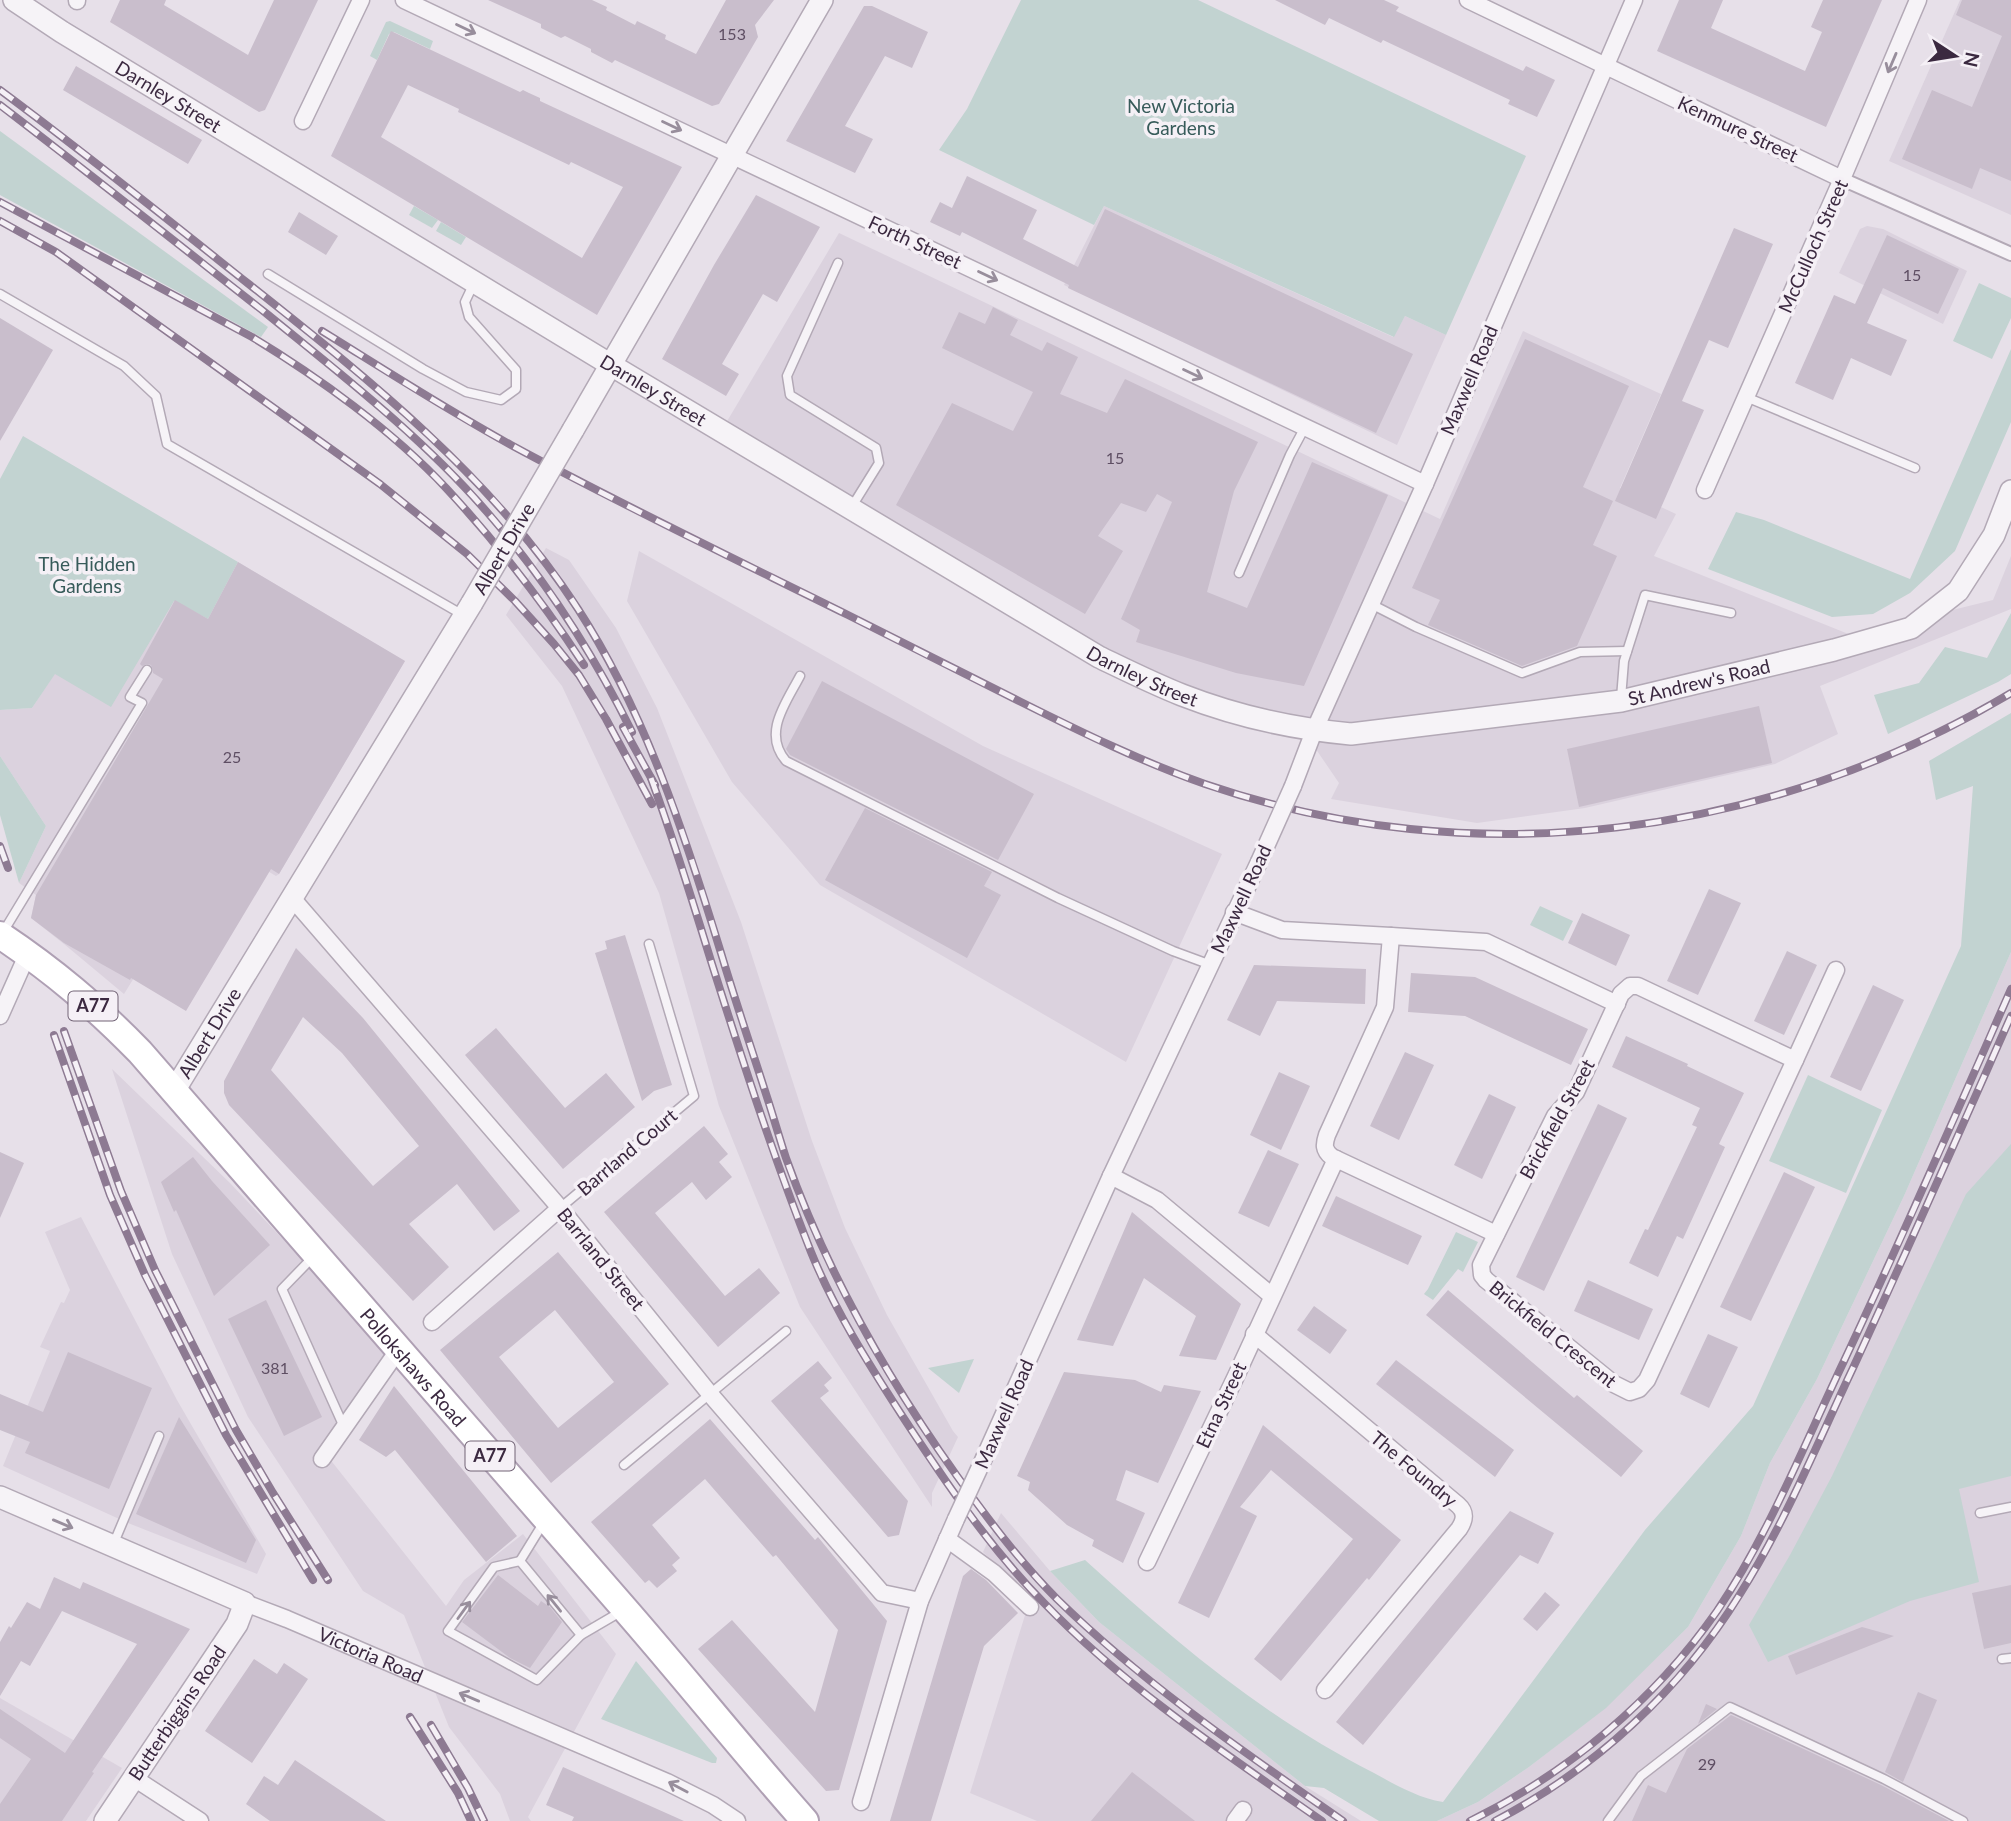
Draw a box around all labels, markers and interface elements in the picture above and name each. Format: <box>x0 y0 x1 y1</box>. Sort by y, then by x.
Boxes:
north arrow <box>1920 21 1990 91</box>
one-way arrow <box>455 23 476 36</box>
house number: 153 <box>718 24 746 43</box>
text: N <box>1959 50 1985 69</box>
one-way arrow <box>1884 52 1897 73</box>
street label: Darnley Street <box>111 55 226 137</box>
street label: Kenmure Street <box>1674 91 1802 167</box>
park label: New Victoria Gardens <box>1127 94 1235 139</box>
one-way arrow <box>661 119 682 133</box>
street label: McCulloch Street <box>1773 175 1852 316</box>
street label: Forth Street <box>865 210 966 273</box>
house number: 15 <box>1903 265 1921 284</box>
one-way arrow <box>977 270 998 283</box>
street label: Maxwell Road <box>1435 321 1502 438</box>
street label: Darnley Street <box>596 349 711 431</box>
one-way arrow <box>1182 367 1203 381</box>
house number: 15 <box>1106 448 1124 467</box>
street label: Albert Drive <box>468 499 539 598</box>
park label: The Hidden Gardens <box>38 552 136 597</box>
street label: Darnley Street <box>1083 640 1201 711</box>
street label: St Andrew's Road <box>1626 654 1772 710</box>
house number: 25 <box>223 747 241 766</box>
street label: Maxwell Road <box>1205 841 1276 957</box>
street label: Albert Drive <box>173 983 245 1082</box>
road number: A77 <box>68 992 118 1021</box>
street label: Brickfield Street <box>1514 1055 1599 1183</box>
street label: Barrland Court <box>572 1103 681 1200</box>
street label: Barrland Street <box>553 1203 650 1315</box>
street label: Brickfield Crescent <box>1485 1275 1622 1392</box>
street label: Pollokshaws Road <box>356 1303 471 1431</box>
street label: Maxwell Road <box>969 1356 1038 1472</box>
house number: 381 <box>261 1358 289 1377</box>
street label: Etna Street <box>1191 1358 1251 1451</box>
street label: The Foundry <box>1366 1426 1462 1512</box>
road number: A77 <box>466 1442 514 1470</box>
one-way arrow <box>51 1518 73 1531</box>
one-way arrow <box>547 1594 563 1612</box>
one-way arrow <box>456 1601 471 1620</box>
street label: Victoria Road <box>315 1622 427 1687</box>
street label: Butterbiggins Road <box>123 1641 230 1785</box>
one-way arrow <box>459 1690 480 1703</box>
house number: 29 <box>1698 1754 1716 1773</box>
one-way arrow <box>668 1780 689 1793</box>

